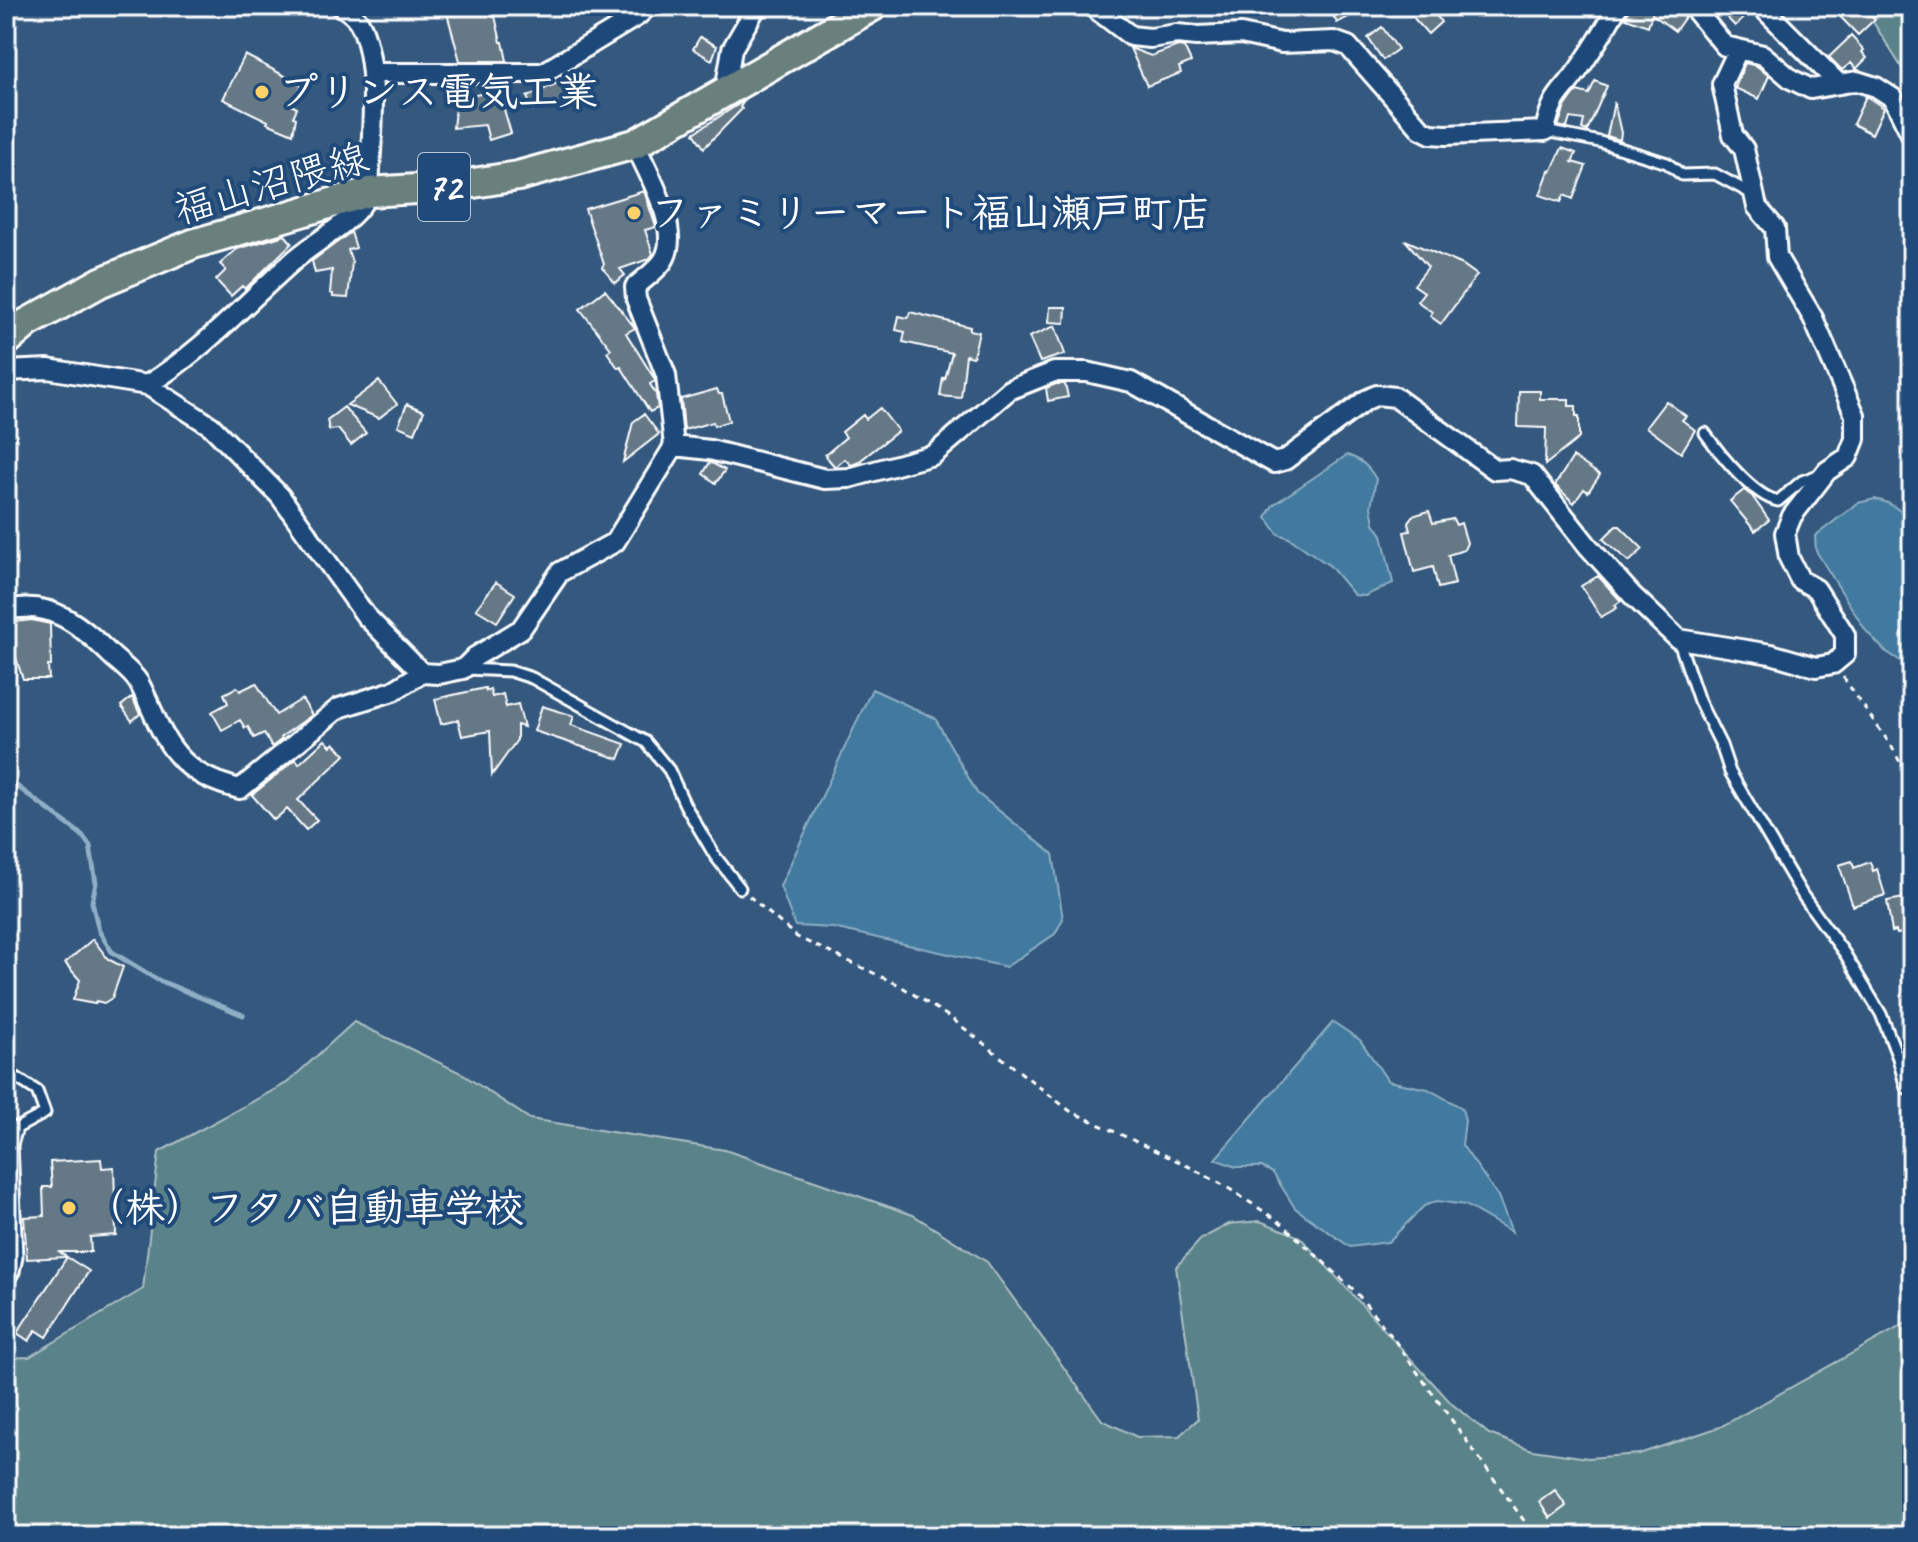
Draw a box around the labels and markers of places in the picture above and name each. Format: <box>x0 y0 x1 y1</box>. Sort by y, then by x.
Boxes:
place label: プリンス電気工業 <box>278 67 598 117</box>
marker: プリンス電気工業 <box>253 83 271 101</box>
place label: ファミリーマート福山瀬戸町店 <box>650 188 1212 238</box>
marker: ファミリーマート福山瀬戸町店 <box>625 204 643 222</box>
place label: （株）フタバ自動車学校 <box>85 1183 524 1233</box>
marker: （株）フタバ自動車学校 <box>60 1199 78 1217</box>

